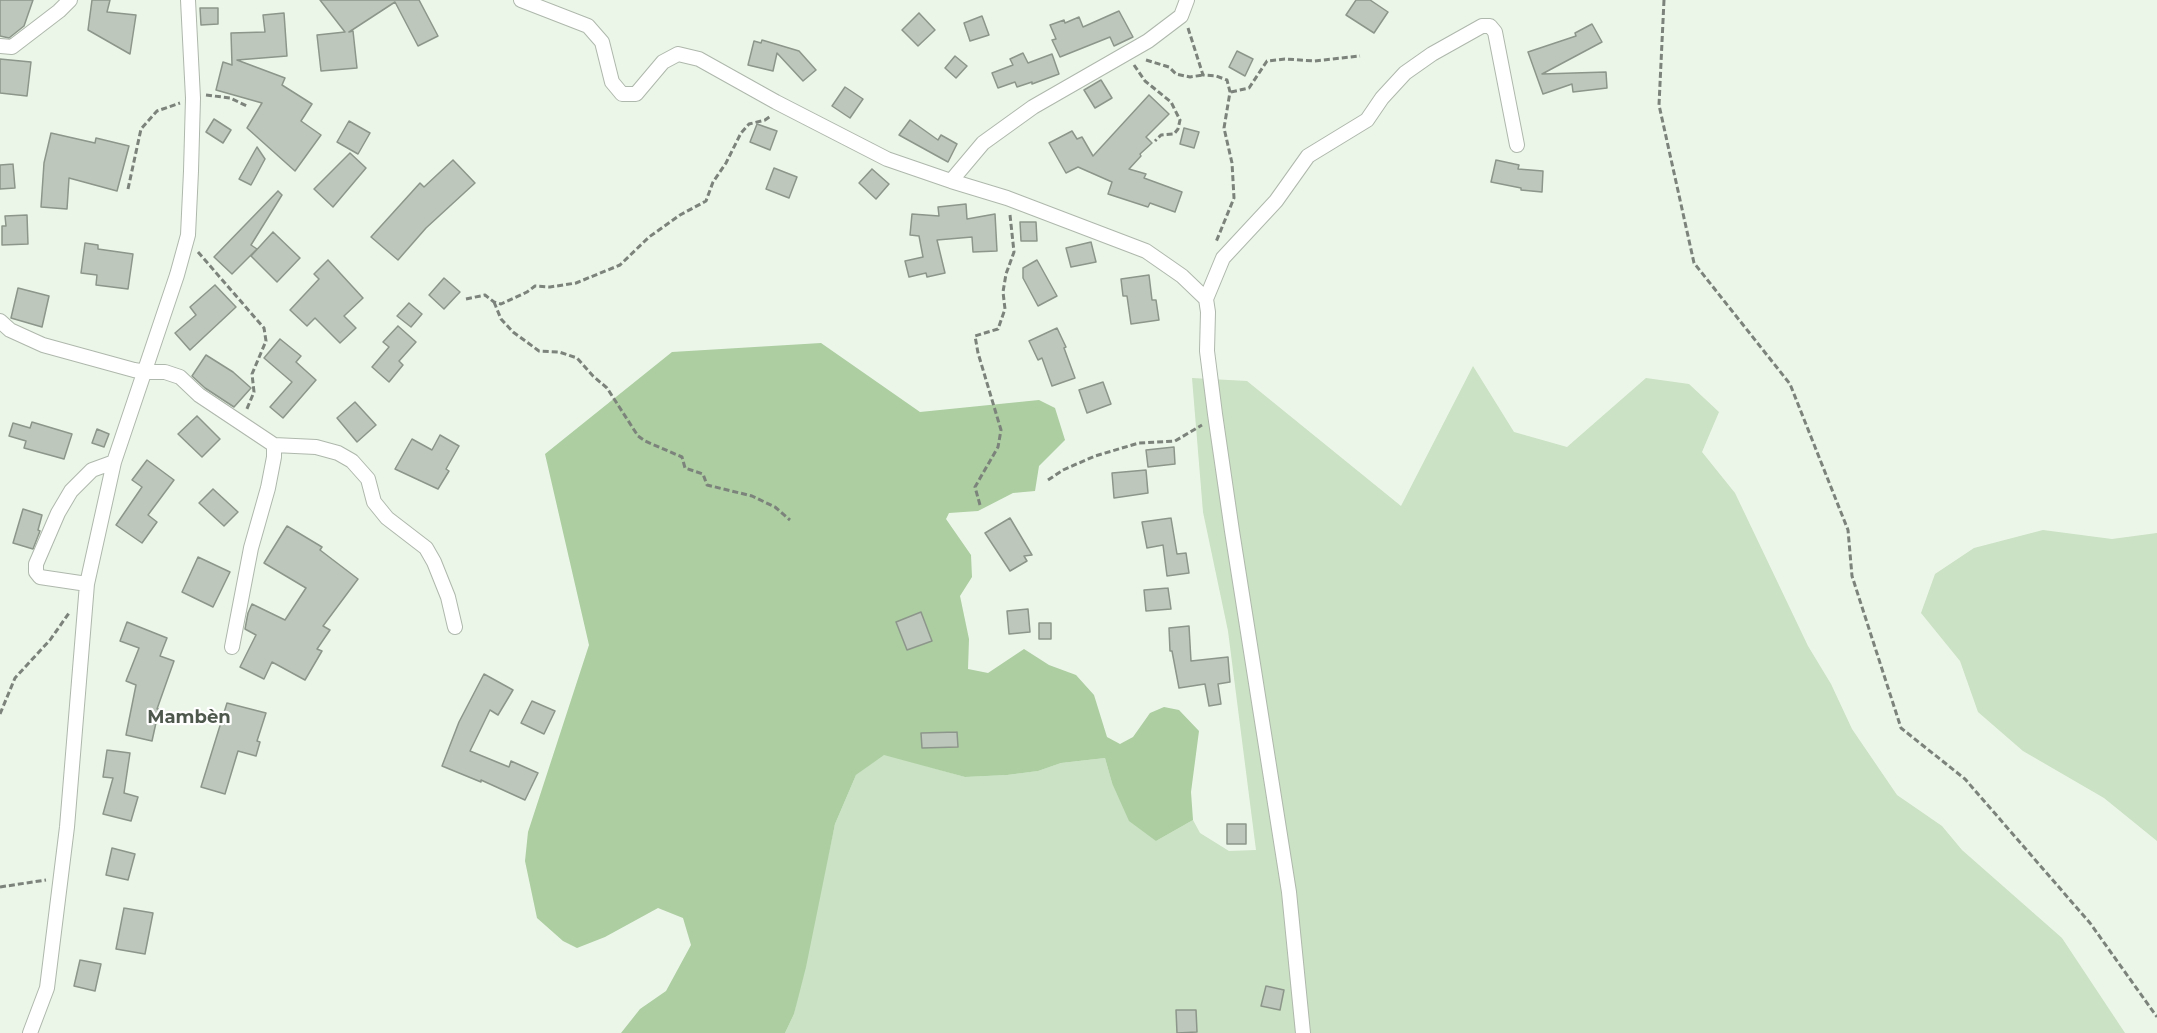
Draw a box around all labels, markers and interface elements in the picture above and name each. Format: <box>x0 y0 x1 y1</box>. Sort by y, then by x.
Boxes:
district label: Mambèn <box>147 707 231 729</box>

